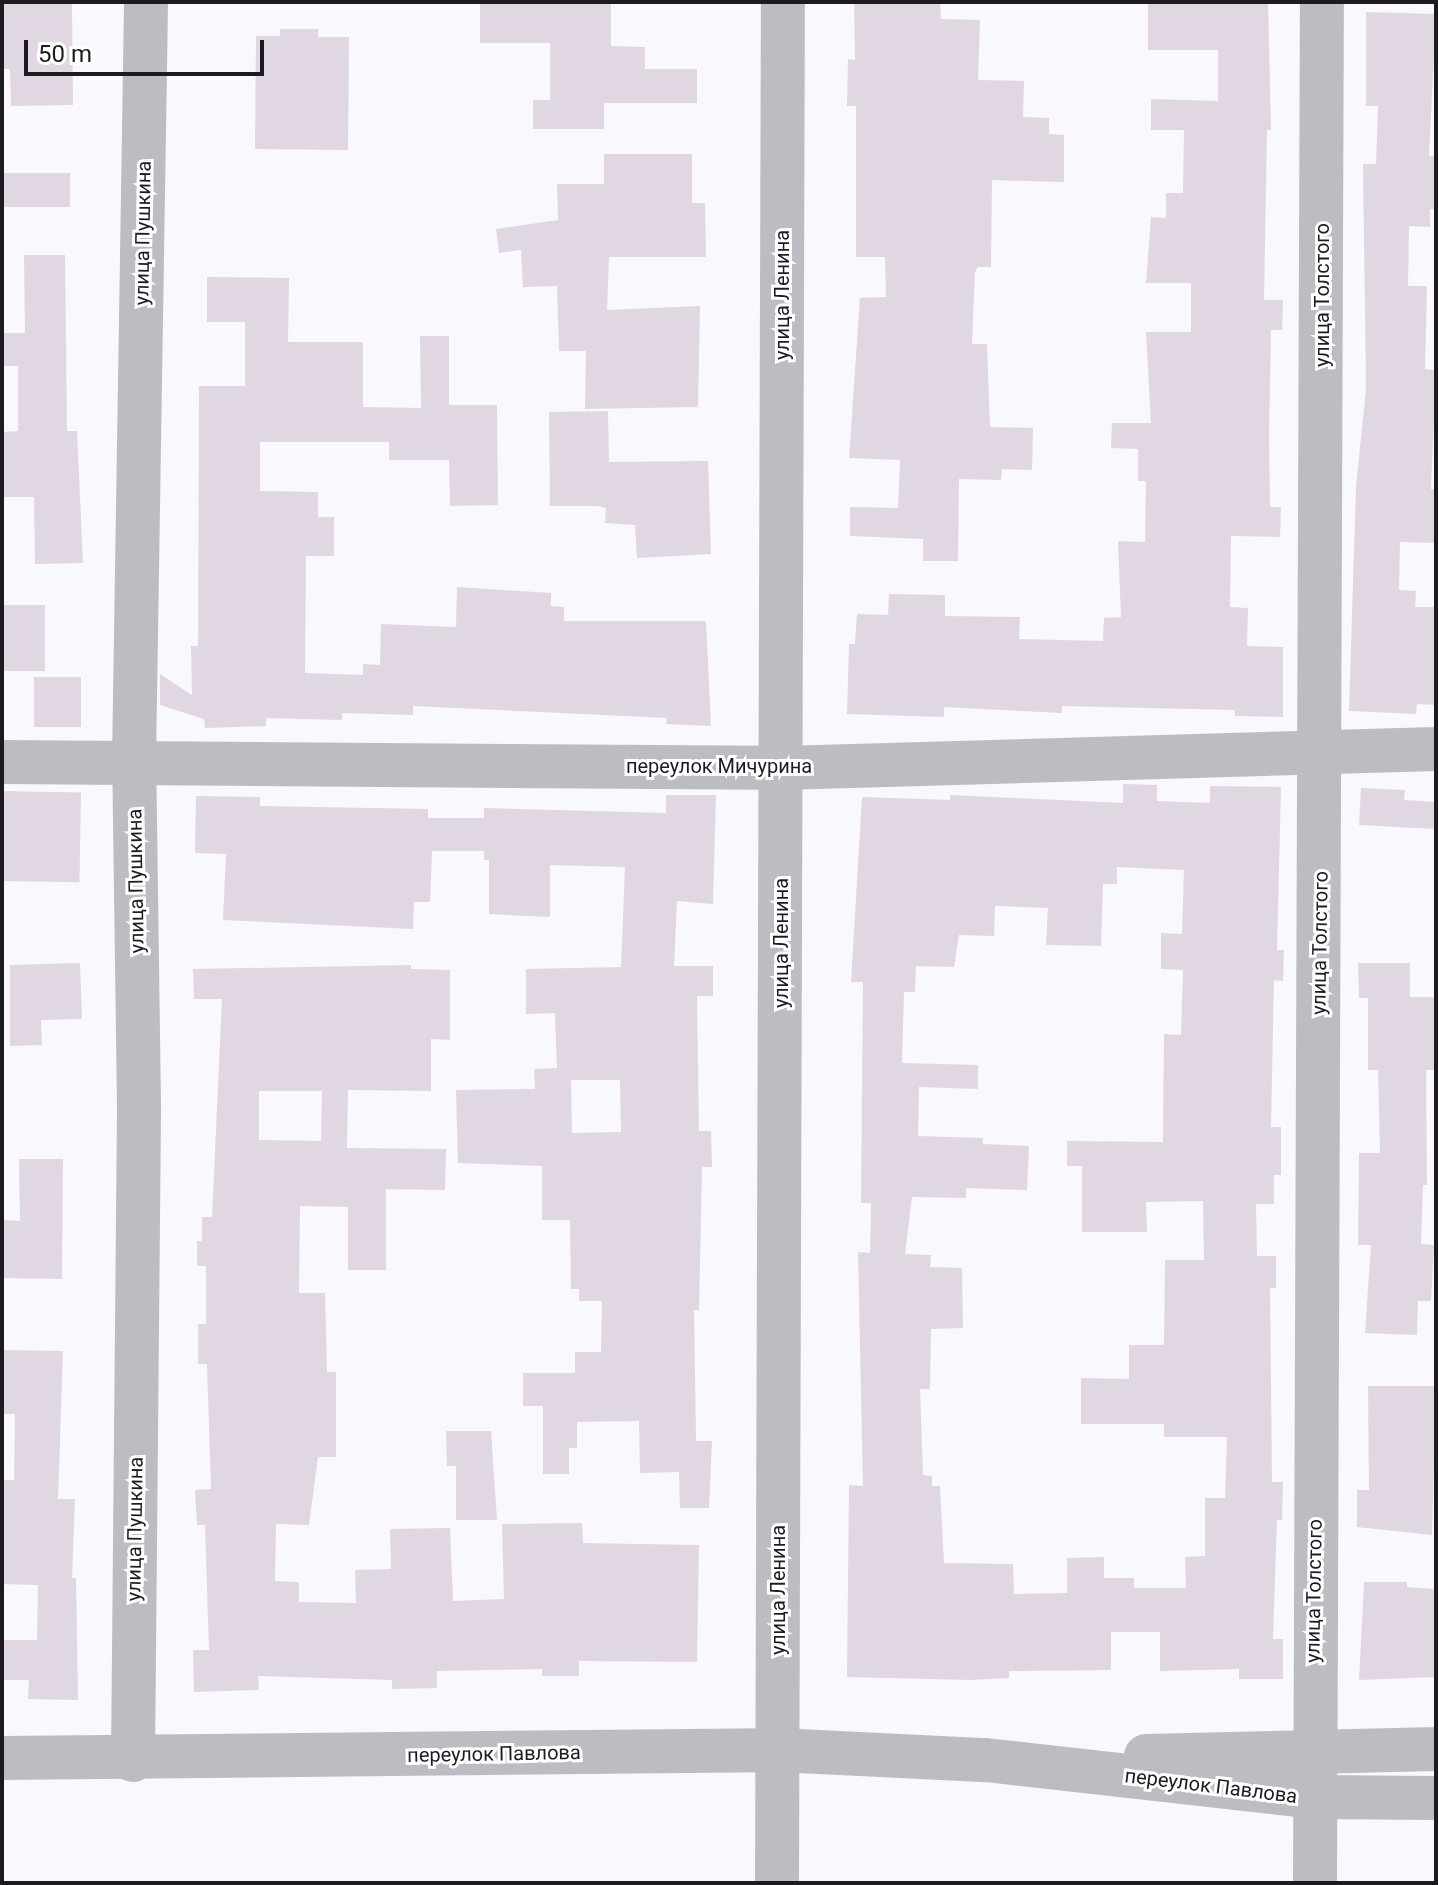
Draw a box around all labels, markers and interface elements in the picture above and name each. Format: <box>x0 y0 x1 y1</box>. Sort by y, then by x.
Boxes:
scale bar <box>28 24 268 74</box>
text: 50 m <box>38 40 92 68</box>
street label: улица Пушкина <box>130 161 156 305</box>
street label: улица Толстого <box>1310 223 1334 367</box>
street label: улица Ленина <box>770 230 794 360</box>
street label: переулок Мичурина <box>626 754 812 778</box>
street label: улица Пушкина <box>123 809 149 953</box>
street label: улица Толстого <box>1307 871 1333 1015</box>
street label: улица Ленина <box>769 878 793 1008</box>
street label: улица Пушкина <box>122 1457 148 1601</box>
street label: улица Толстого <box>1301 1519 1327 1663</box>
street label: улица Ленина <box>766 1525 790 1655</box>
street label: переулок Павлова <box>407 1740 581 1768</box>
street label: переулок Павлова <box>1123 1764 1299 1808</box>

